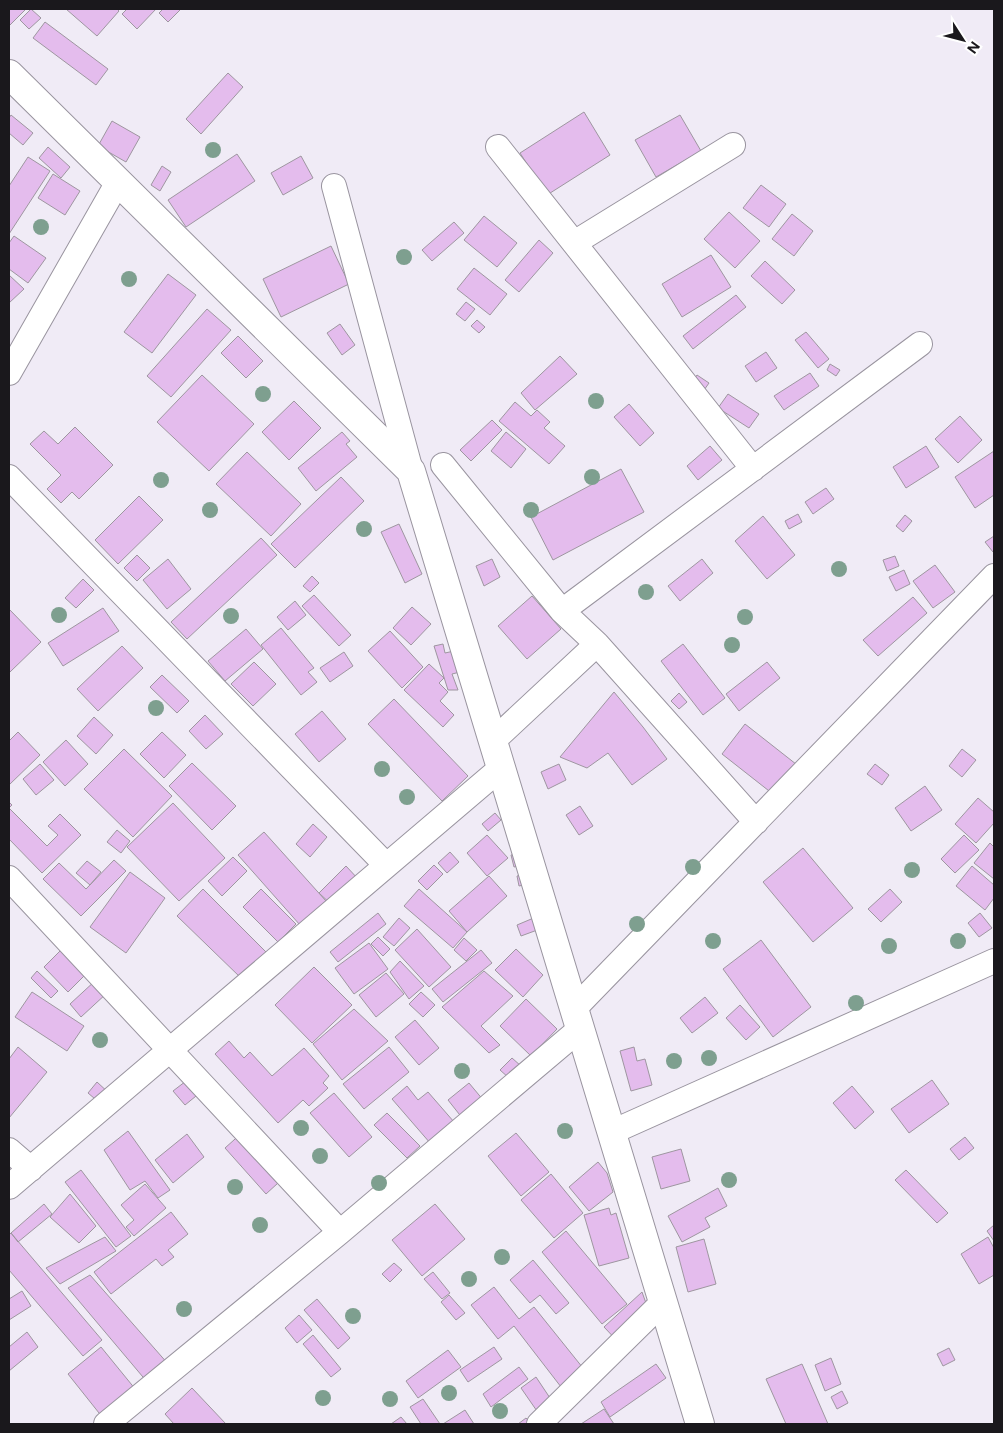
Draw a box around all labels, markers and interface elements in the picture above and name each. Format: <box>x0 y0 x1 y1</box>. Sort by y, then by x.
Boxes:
north arrow <box>938 15 988 65</box>
text: N <box>963 38 983 57</box>

